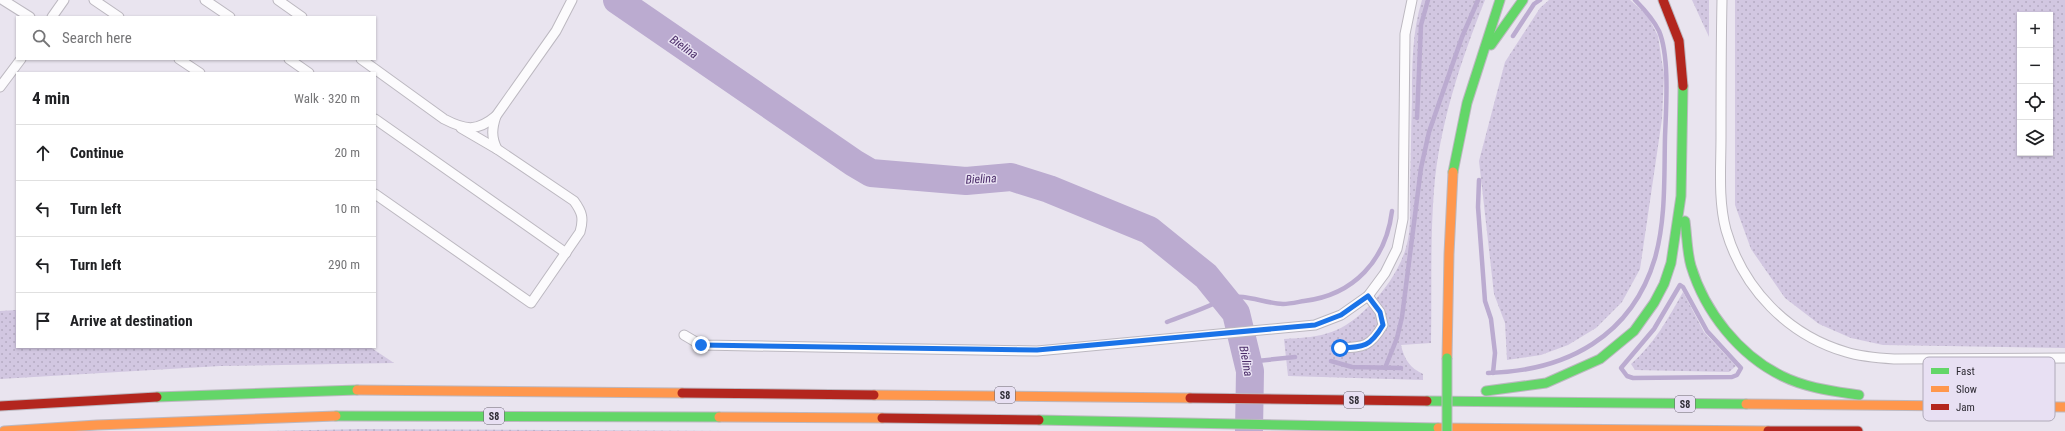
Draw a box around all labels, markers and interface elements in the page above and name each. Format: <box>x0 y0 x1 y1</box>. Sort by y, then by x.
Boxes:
map controls <box>2017 12 2053 156</box>
button: + <box>2017 12 2053 48</box>
search box <box>16 16 376 60</box>
icon: search <box>30 27 52 49</box>
text: Search here <box>62 29 132 47</box>
water label: Bielina <box>667 32 701 62</box>
button: − <box>2017 48 2053 84</box>
button: locate <box>2017 84 2053 120</box>
text: 4 min <box>32 88 70 108</box>
text: Walk · 320 m <box>294 91 360 106</box>
button: layers <box>2017 120 2053 156</box>
icon: ahead <box>32 142 54 164</box>
text: Continue <box>70 144 124 162</box>
text: 20 m <box>334 145 360 160</box>
water label: Bielina <box>965 171 997 187</box>
icon: left <box>32 198 54 220</box>
text: Turn left <box>70 200 121 218</box>
text: 10 m <box>334 201 360 216</box>
icon: left <box>32 254 54 276</box>
text: Turn left <box>70 256 121 274</box>
text: 290 m <box>328 257 360 272</box>
icon: arrive <box>32 310 54 332</box>
text: Arrive at destination <box>70 312 193 330</box>
route end <box>692 336 710 354</box>
route start <box>1331 339 1349 357</box>
water label: Bielina <box>1236 344 1256 378</box>
legend <box>1923 357 2055 421</box>
text: Fast <box>1956 365 1975 378</box>
text: Slow <box>1956 383 1977 396</box>
road number: S8 <box>995 387 1015 403</box>
road number: S8 <box>1344 392 1364 408</box>
road number: S8 <box>1675 396 1695 412</box>
text: Jam <box>1956 401 1975 414</box>
road number: S8 <box>484 408 504 424</box>

